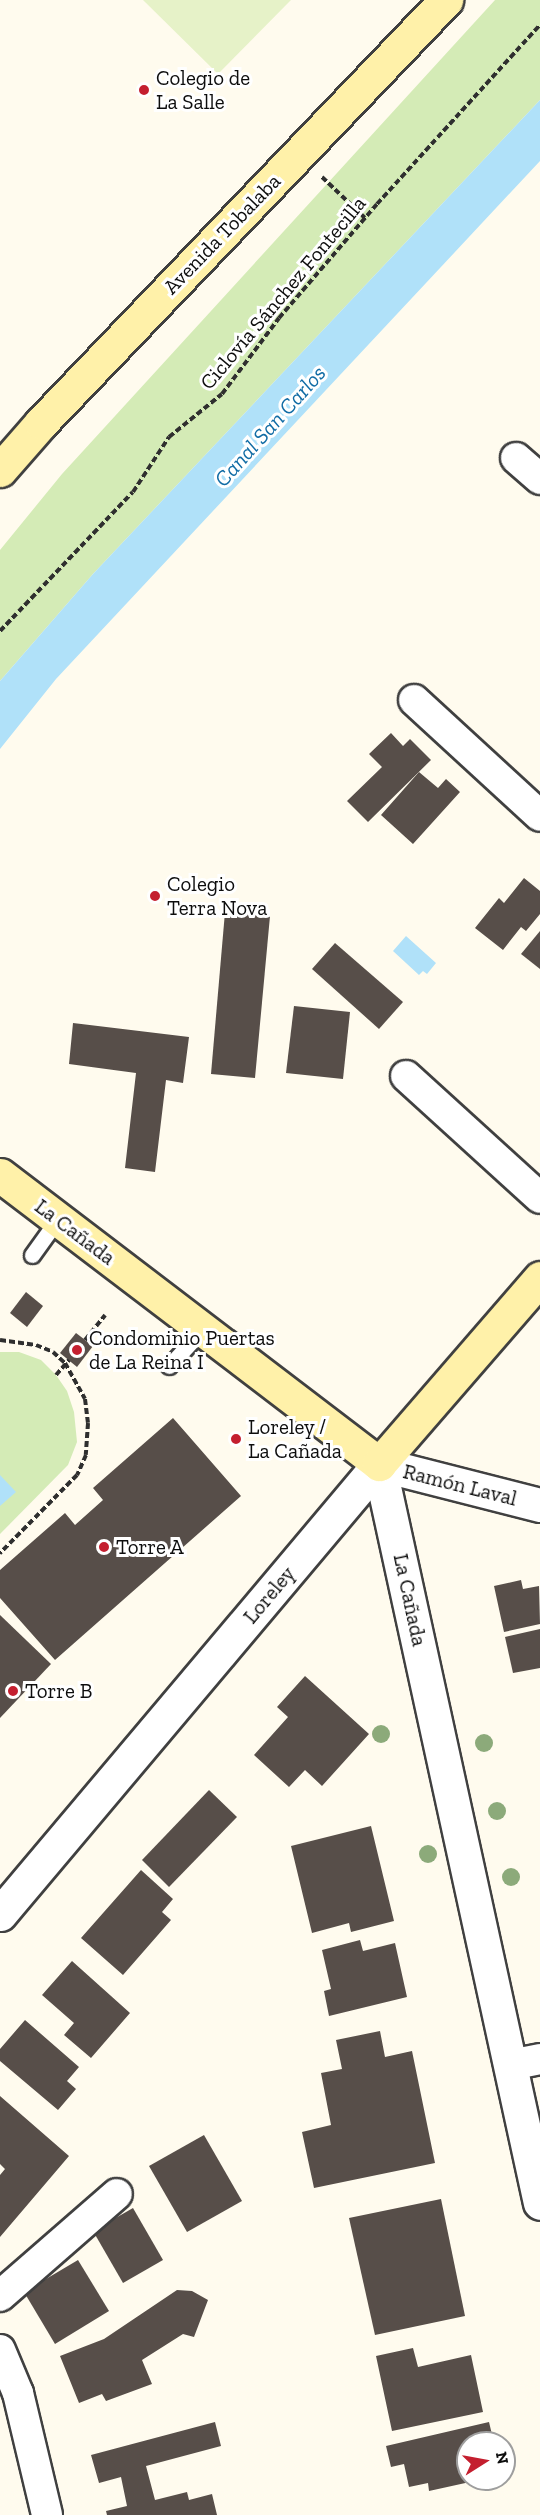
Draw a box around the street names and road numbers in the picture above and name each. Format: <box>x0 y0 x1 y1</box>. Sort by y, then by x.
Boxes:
street label: Avenida Tobalaba <box>158 168 286 300</box>
street label: Ciclovía Sánchez Fontecilla <box>195 191 371 395</box>
street label: La Cañada <box>30 1194 120 1270</box>
street label: Ramón Laval <box>400 1459 520 1511</box>
street label: La Cañada <box>388 1551 432 1649</box>
street label: Loreley <box>238 1561 300 1629</box>

